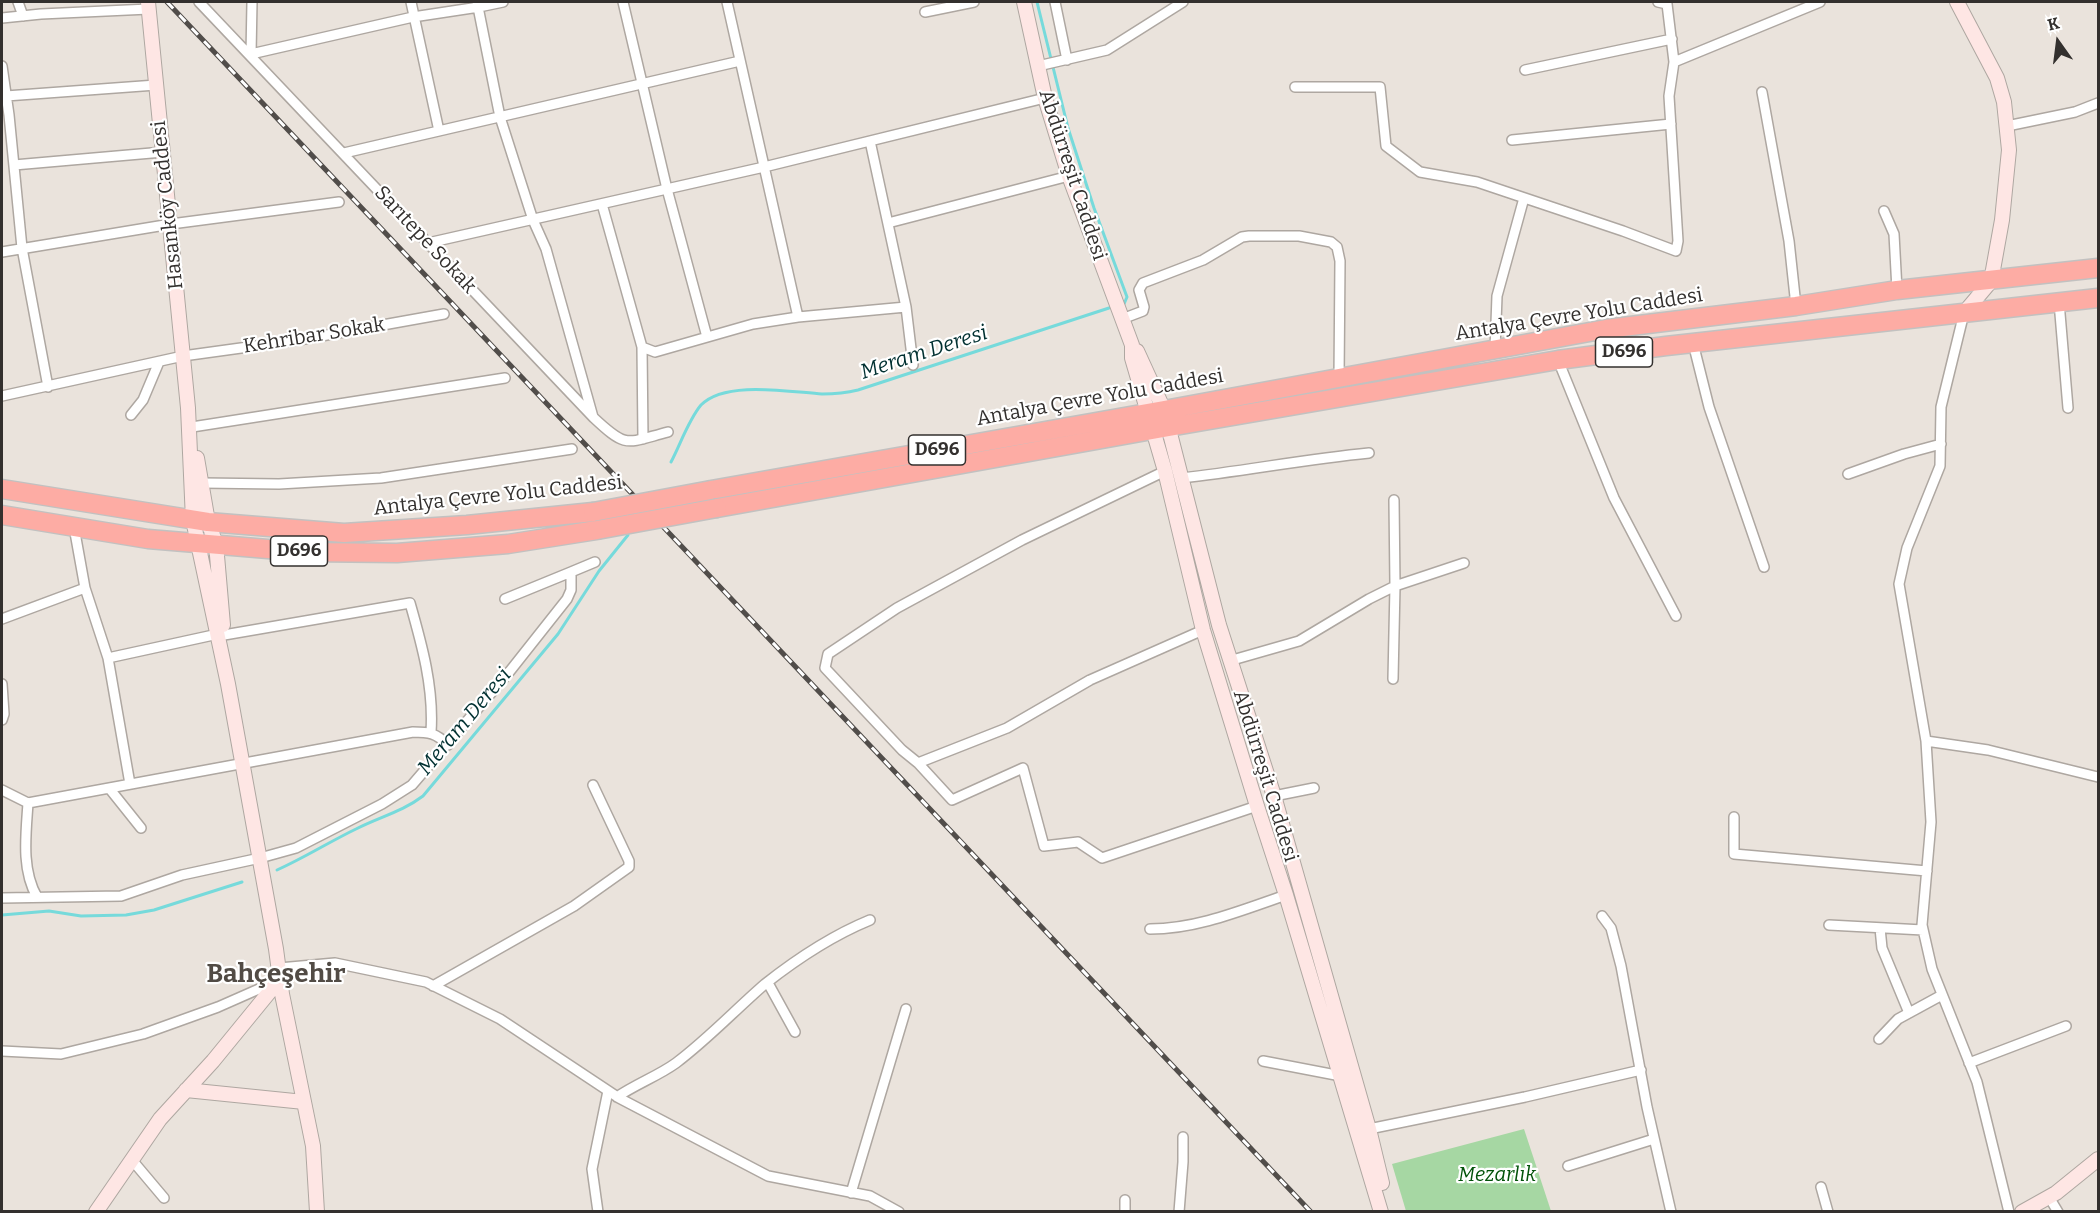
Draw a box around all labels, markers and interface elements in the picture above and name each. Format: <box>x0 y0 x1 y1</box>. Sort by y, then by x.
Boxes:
north arrow <box>2028 12 2088 72</box>
text: K <box>2046 13 2061 35</box>
street label: Abdürreşit Caddesi <box>1033 87 1111 263</box>
street label: Hasanköy Caddesi <box>147 119 189 291</box>
street label: Sarıtepe Sokak <box>369 181 481 299</box>
street label: Antalya Çevre Yolu Caddesi <box>1454 284 1704 346</box>
street label: Kehribar Sokak <box>242 313 386 359</box>
water label: Meram Deresi <box>857 321 991 385</box>
road number: D696 <box>1596 337 1652 367</box>
street label: Antalya Çevre Yolu Caddesi <box>975 364 1225 432</box>
road number: D696 <box>908 435 966 465</box>
street label: Antalya Çevre Yolu Caddesi <box>372 471 624 521</box>
road number: D696 <box>270 536 328 566</box>
water label: Meram Deresi <box>413 663 517 781</box>
street label: Abdürreşit Caddesi <box>1227 687 1303 865</box>
district label: Bahçeşehir <box>206 959 346 991</box>
park label: Mezarlık <box>1458 1163 1536 1187</box>

